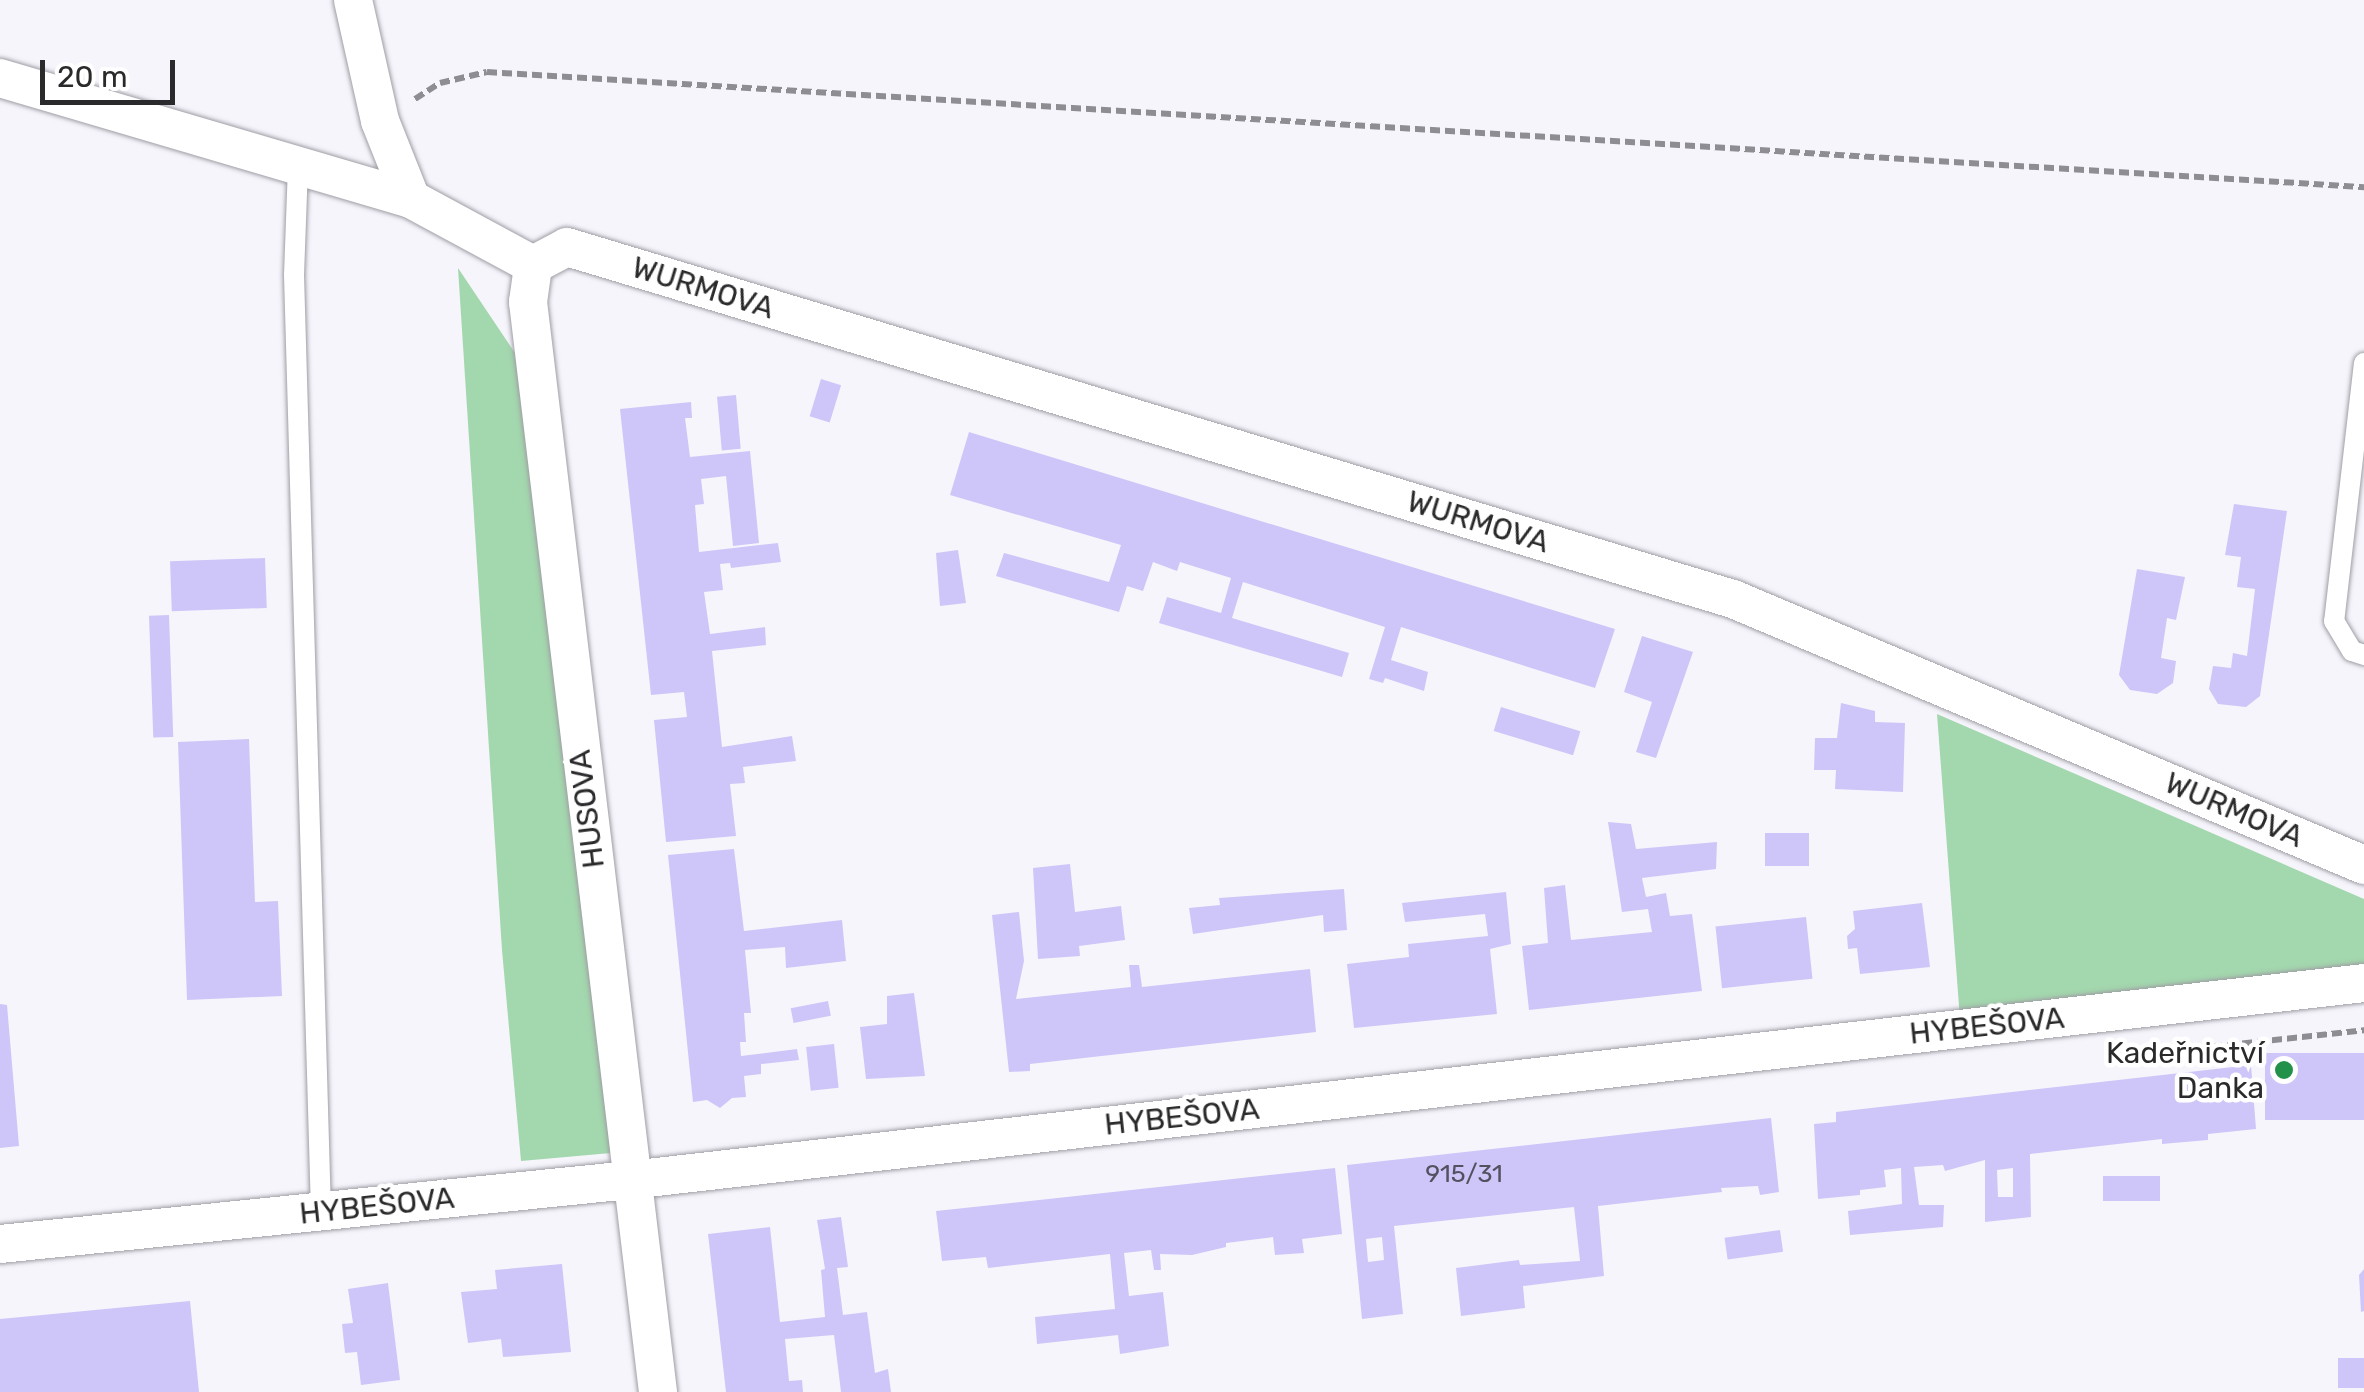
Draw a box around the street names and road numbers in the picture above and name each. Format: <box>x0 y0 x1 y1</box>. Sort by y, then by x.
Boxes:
street label: WURMOVA <box>628 249 778 327</box>
street label: WURMOVA <box>1403 483 1553 561</box>
street label: HUSOVA <box>562 748 612 870</box>
street label: WURMOVA <box>2160 765 2308 855</box>
street label: HYBEŠOVA <box>1908 1000 2066 1052</box>
street label: HYBEŠOVA <box>1103 1091 1261 1143</box>
street label: HYBEŠOVA <box>298 1180 456 1232</box>

